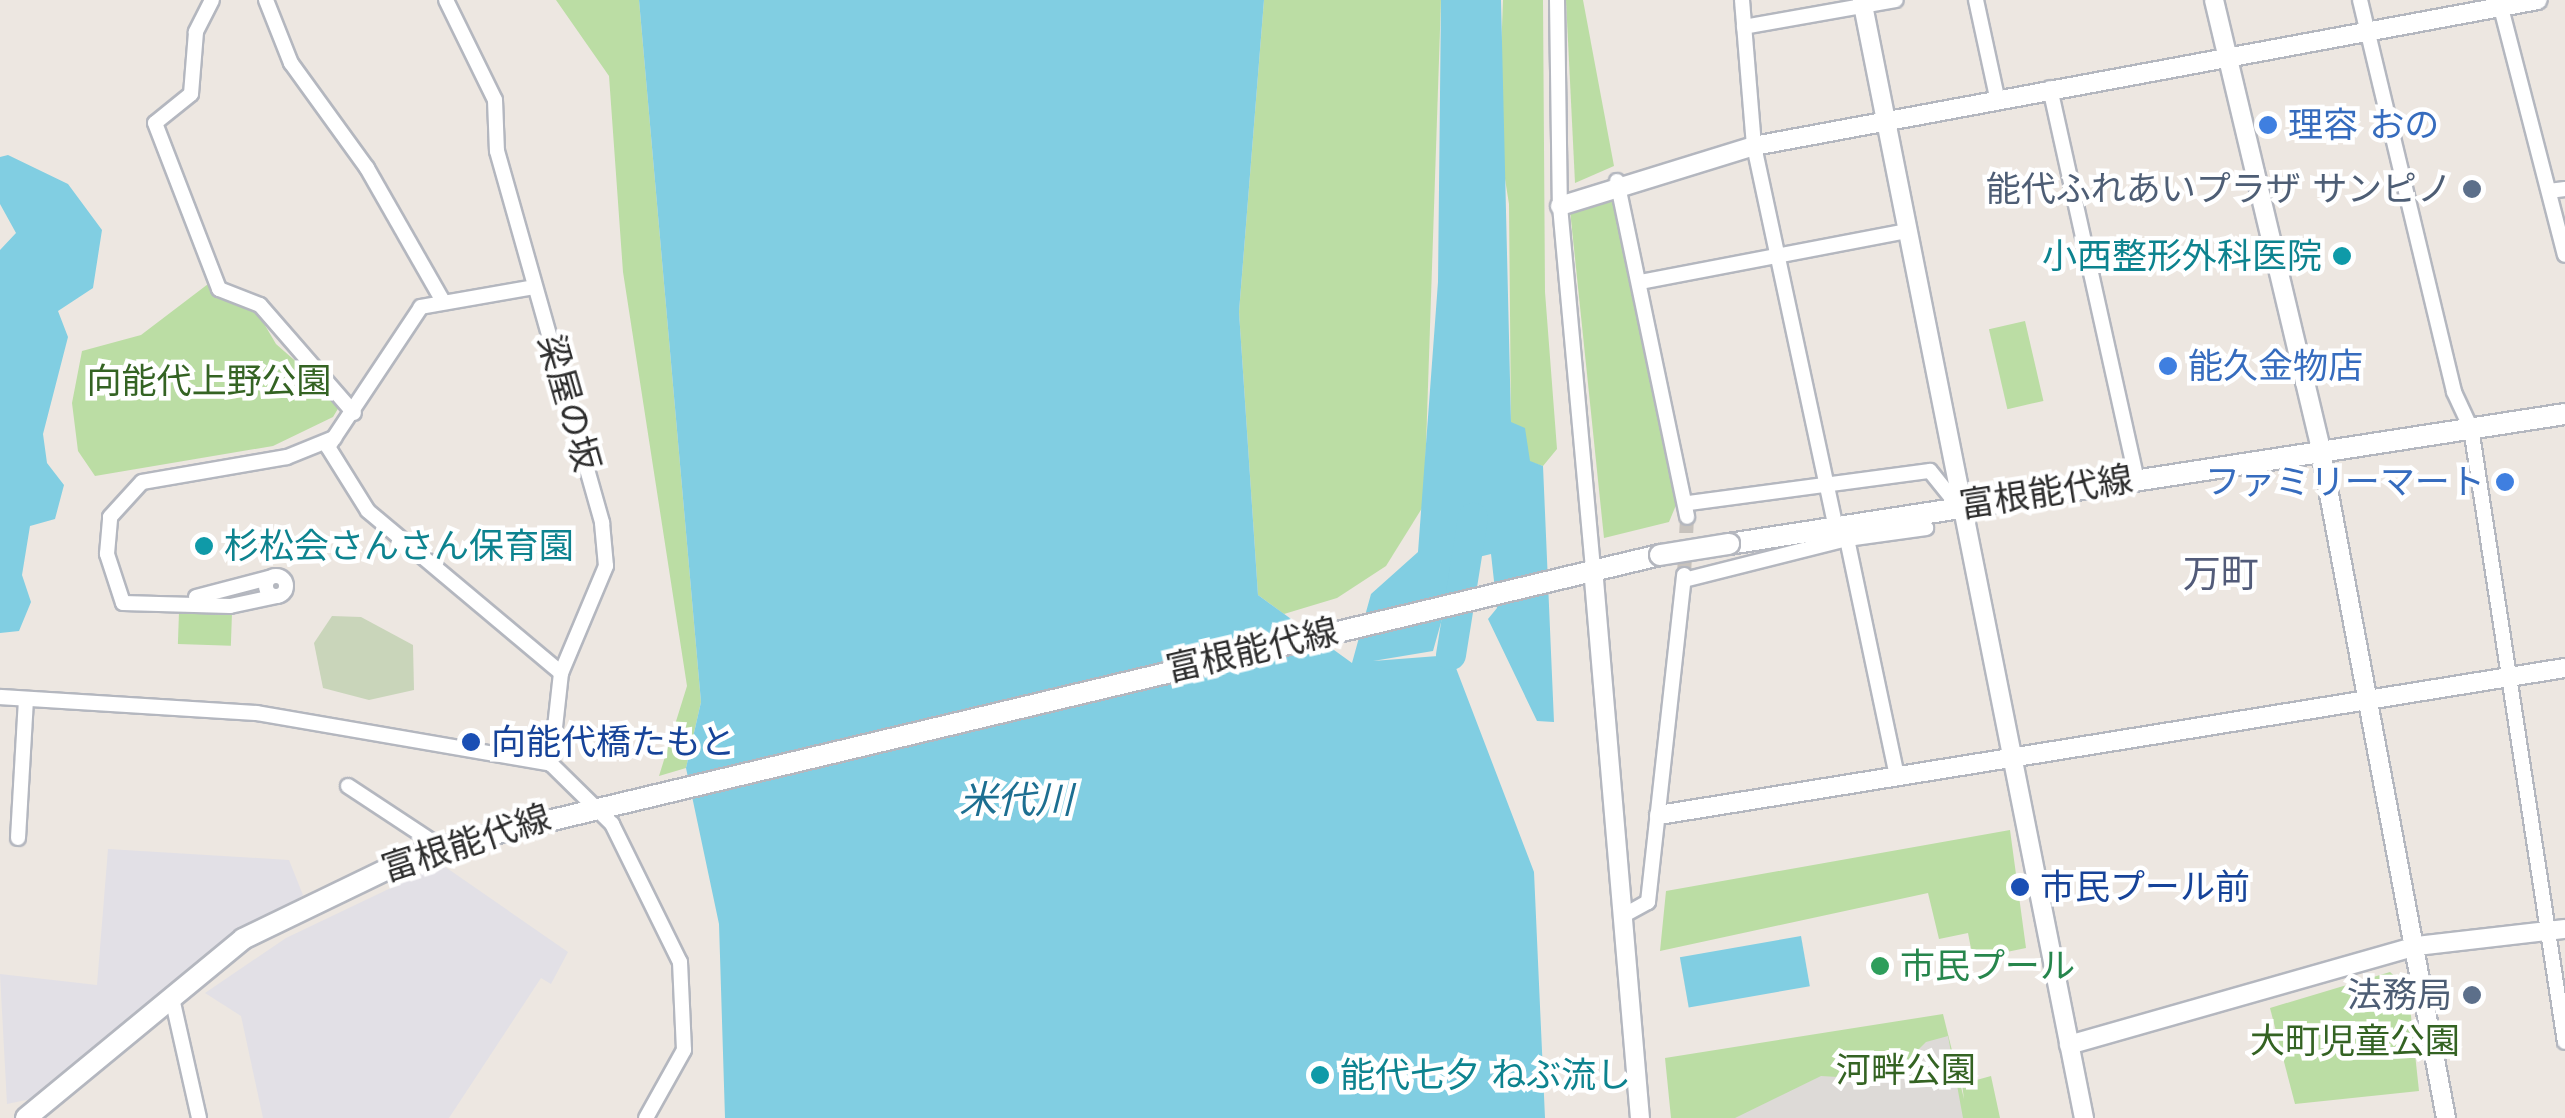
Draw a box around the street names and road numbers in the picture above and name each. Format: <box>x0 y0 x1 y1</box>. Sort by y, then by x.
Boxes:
street label: 梁屋の坂 <box>530 330 608 476</box>
street label: 富根能代線 <box>1956 458 2136 526</box>
street label: 富根能代線 <box>1162 610 1342 690</box>
street label: 富根能代線 <box>376 796 556 890</box>

